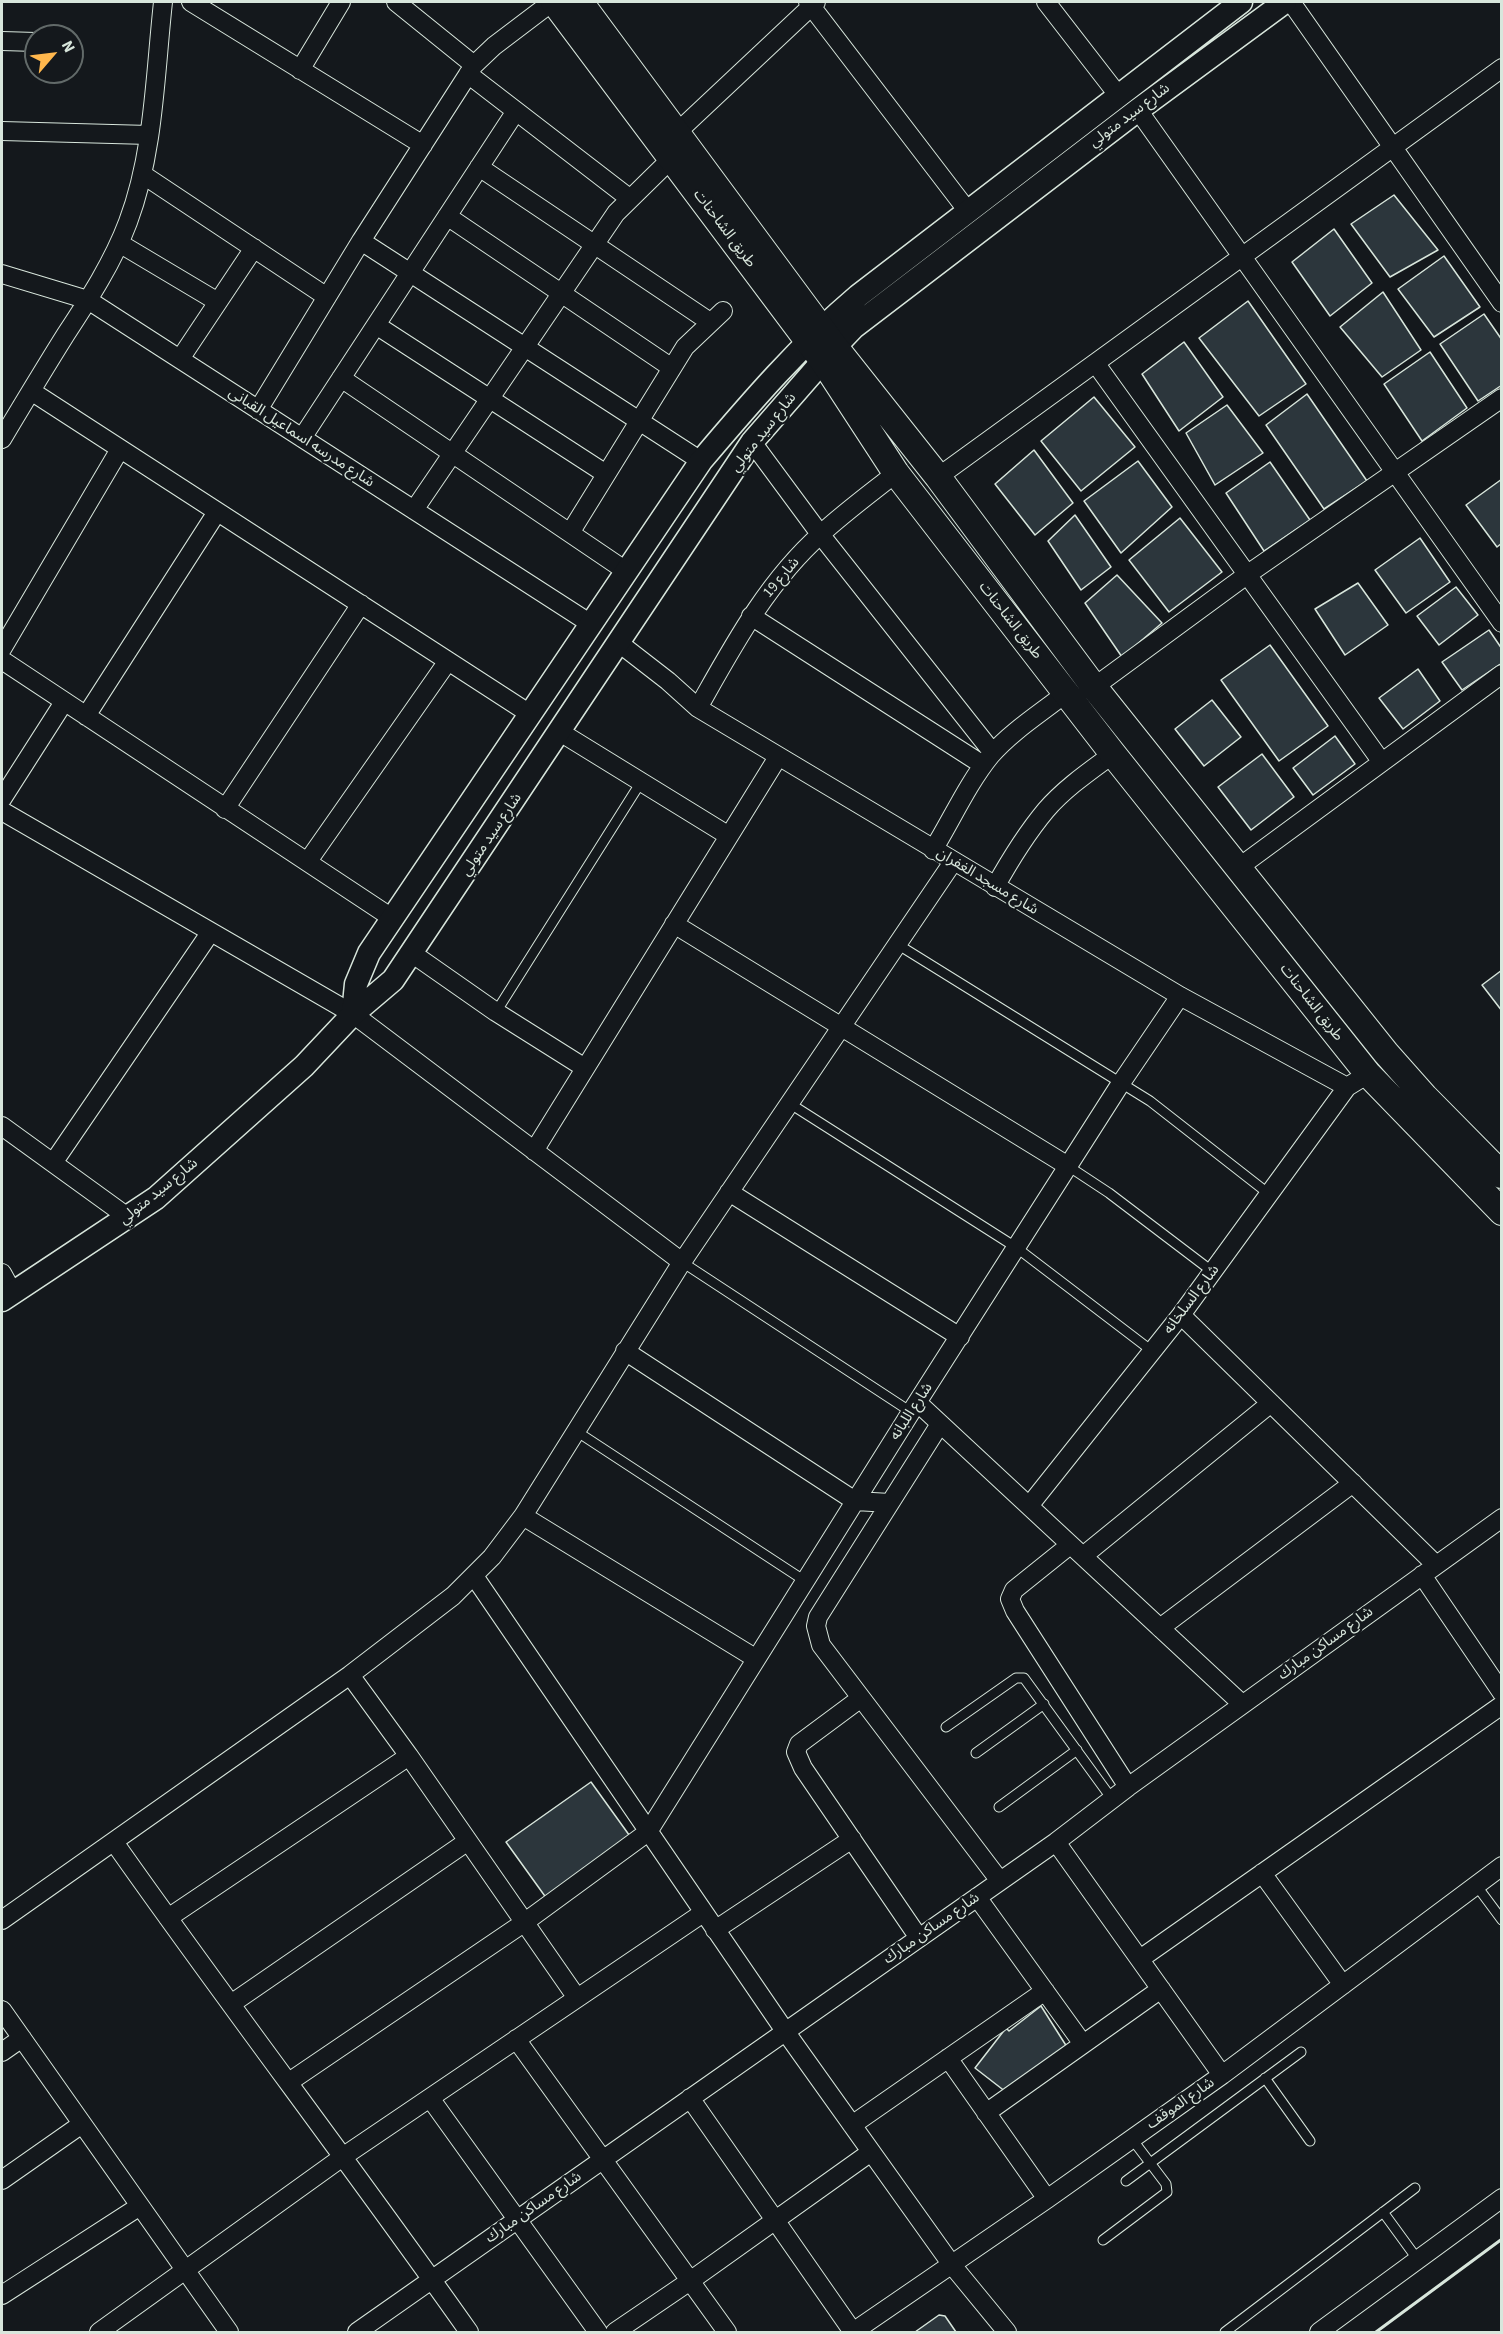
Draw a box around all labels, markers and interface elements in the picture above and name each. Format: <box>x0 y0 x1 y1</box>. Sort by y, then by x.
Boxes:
north arrow <box>24 24 84 84</box>
text: N <box>56 37 80 56</box>
street label: شارع سيد متولي <box>1086 80 1174 152</box>
street label: طريق الشاحنات <box>689 186 759 272</box>
street label: شارع مدرسه اسماعيل القبانى <box>225 384 377 492</box>
street label: شارع سيد متولي <box>727 390 801 476</box>
street label: شارع 19 <box>760 554 804 602</box>
street label: طريق الشاحنات <box>974 579 1046 663</box>
street label: شارع سيد متولي <box>458 790 526 880</box>
street label: شارع مسجد الغفران <box>933 845 1041 919</box>
street label: طريق الشاحنات <box>1275 961 1347 1045</box>
street label: شارع سيد متولي <box>116 1155 202 1229</box>
street label: شارع السلخانه <box>1160 1262 1224 1338</box>
street label: شارع اللبانه <box>887 1380 937 1444</box>
street label: شارع مساكن مبارك <box>1275 1603 1377 1685</box>
street label: شارع مساكن مبارك <box>881 1889 983 1969</box>
street label: شارع الموقف <box>1144 2074 1218 2134</box>
street label: شارع مساكن مبارك <box>483 2168 585 2248</box>

